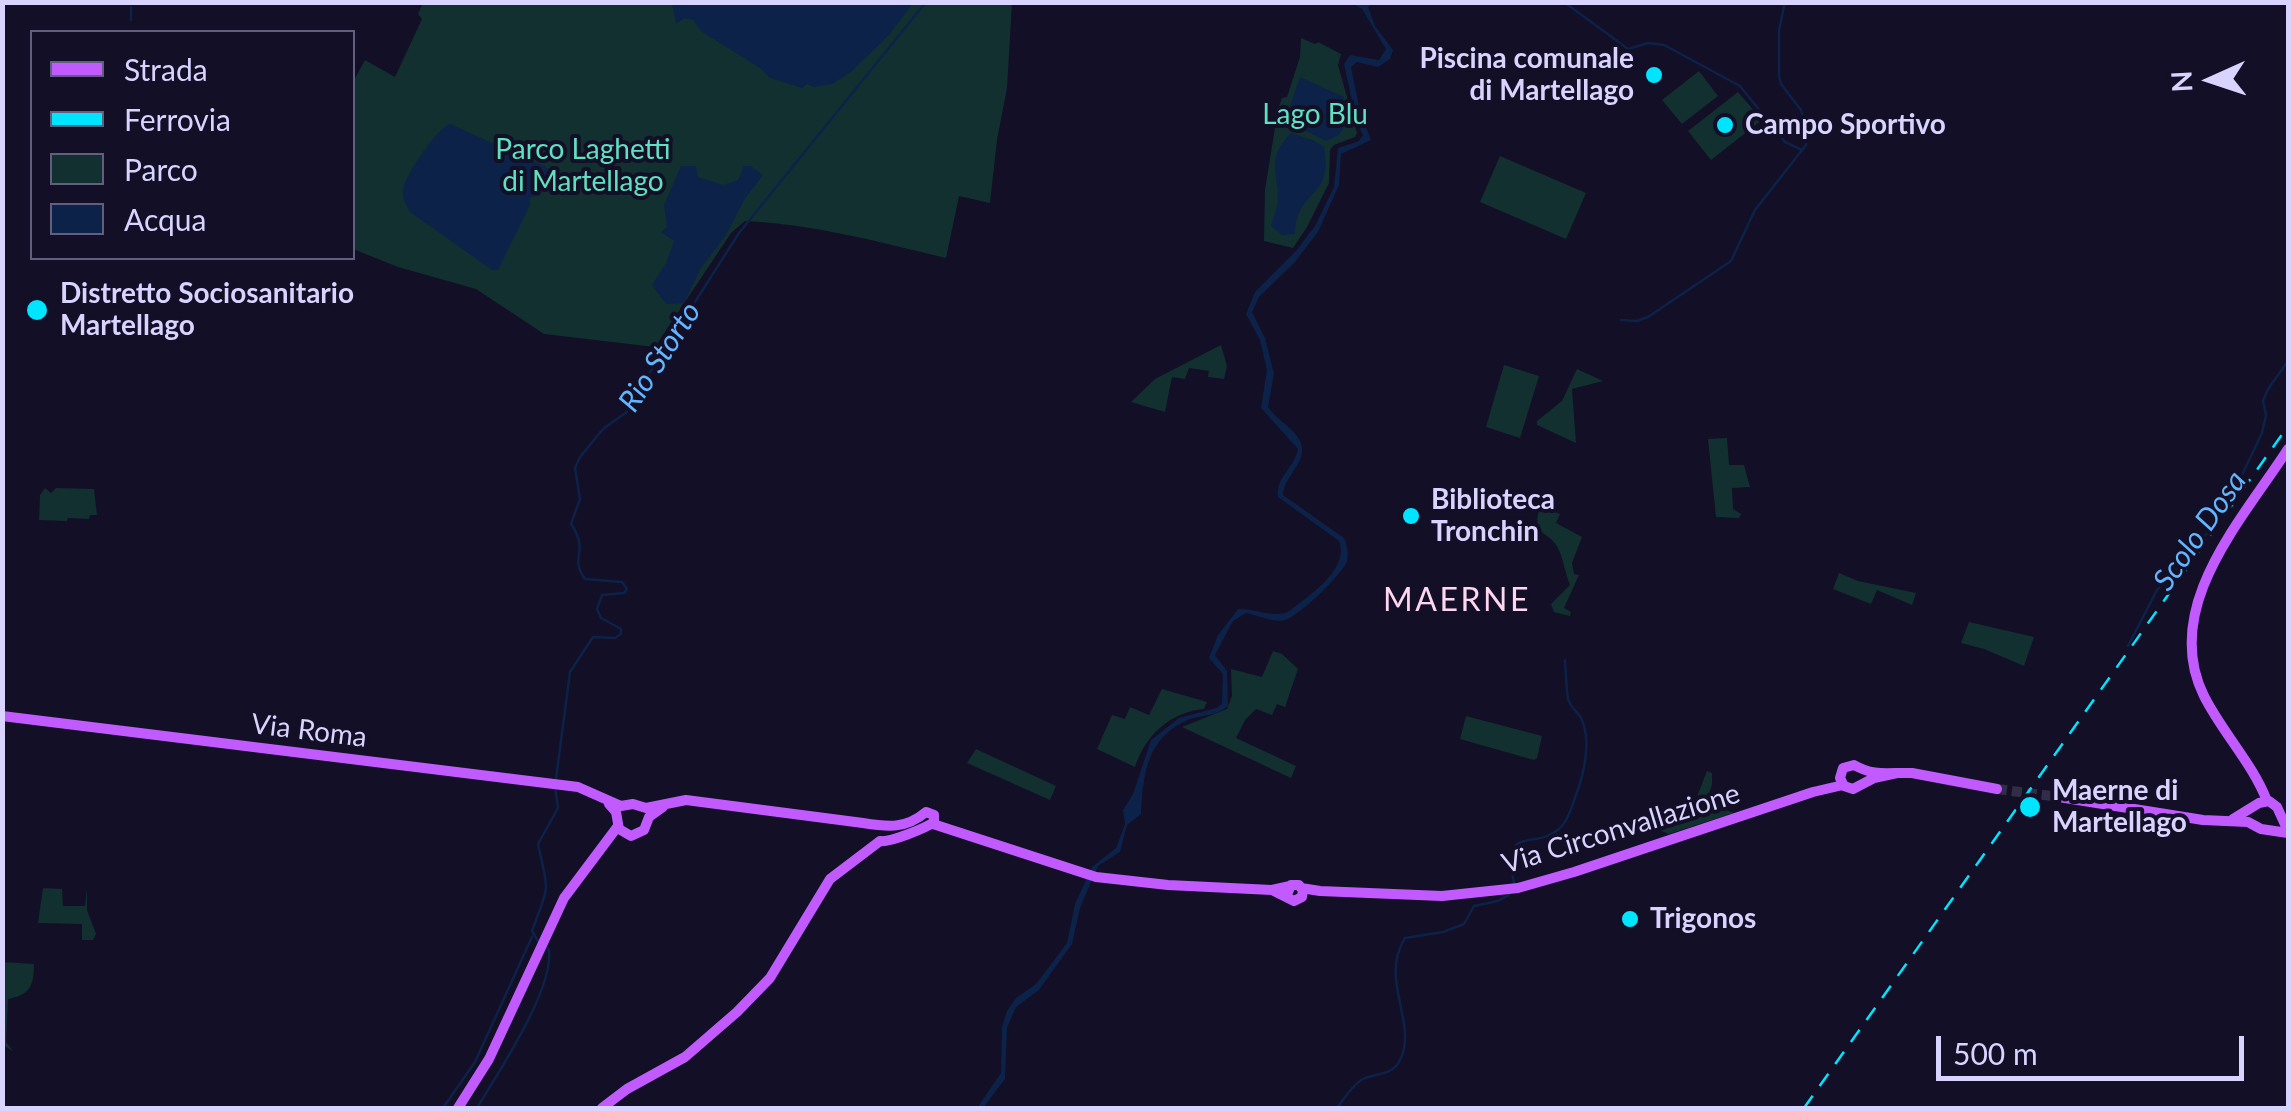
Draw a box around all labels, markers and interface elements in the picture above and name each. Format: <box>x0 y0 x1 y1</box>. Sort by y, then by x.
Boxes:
legend <box>30 30 355 260</box>
north arrow <box>2161 30 2261 130</box>
place label: Piscina comunale di Martellago <box>1419 42 1634 108</box>
text: Strada <box>124 51 208 87</box>
marker: Piscina comunale di Martellago <box>1643 64 1665 86</box>
text: N <box>2164 70 2199 93</box>
park label: Lago Blu <box>1262 98 1368 132</box>
text: Ferrovia <box>124 101 231 137</box>
place label: Campo Sportivo <box>1745 108 1946 142</box>
marker: Campo Sportivo <box>1714 114 1736 136</box>
park label: Parco Laghetti di Martellago <box>495 133 671 199</box>
text: Parco <box>124 151 198 187</box>
text: Acqua <box>124 201 206 237</box>
place label: Distretto Sociosanitario Martellago <box>60 277 354 343</box>
water label: Rio Storto <box>611 295 709 419</box>
marker: Distretto Sociosanitario Martellago <box>24 297 50 323</box>
water label: Scolo Dosa <box>2146 464 2254 598</box>
place label: Biblioteca Tronchin <box>1431 483 1555 549</box>
marker: Biblioteca Tronchin <box>1400 505 1422 527</box>
district label: MAERNE <box>1383 582 1531 620</box>
street label: Via Roma <box>249 707 369 755</box>
place label: Maerne di Martellago <box>2052 774 2187 840</box>
street label: Via Circonvallazione <box>1498 777 1744 881</box>
marker: Maerne di Martellago <box>2017 794 2043 820</box>
place label: Trigonos <box>1650 902 1756 936</box>
marker: Trigonos <box>1619 908 1641 930</box>
scale bar <box>1941 1016 2248 1078</box>
text: 500 m <box>1953 1035 2038 1071</box>

